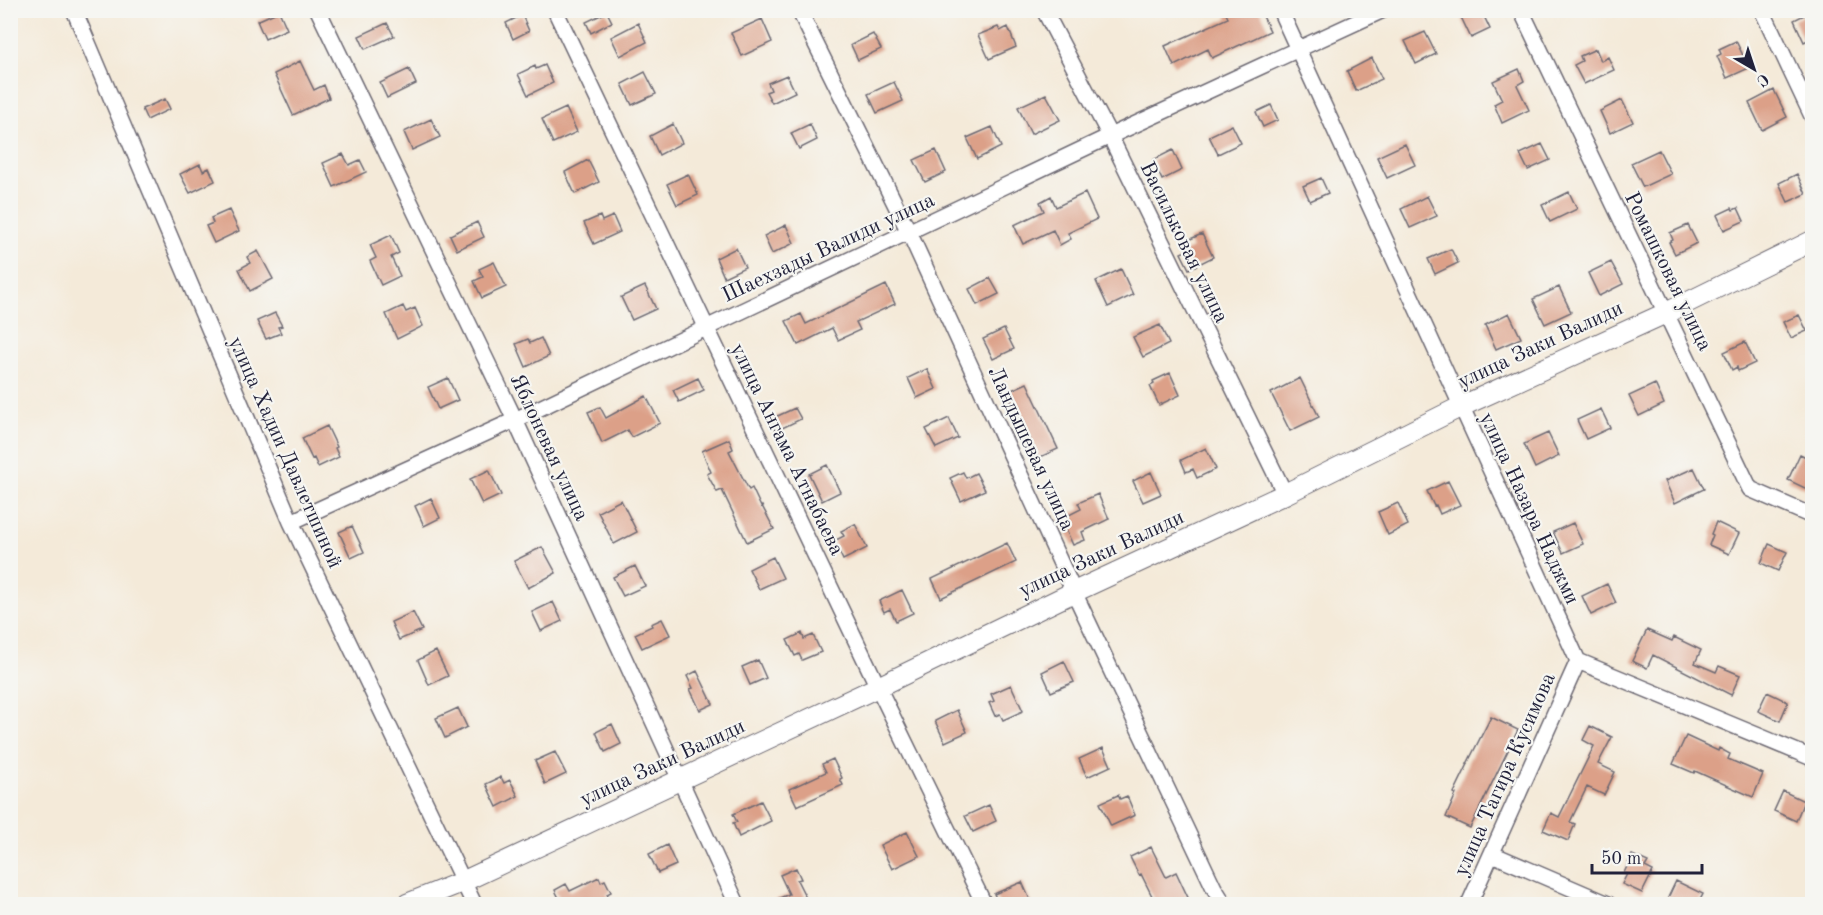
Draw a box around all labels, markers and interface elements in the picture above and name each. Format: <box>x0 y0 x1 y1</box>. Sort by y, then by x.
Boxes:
north arrow <box>1724 39 1784 99</box>
text: С <box>1753 70 1771 89</box>
street label: Васильковая улица <box>1136 159 1232 327</box>
street label: Ромашковая улица <box>1620 189 1715 354</box>
street label: Шаехзады Валиди улица <box>719 190 938 307</box>
street label: улица Заки Валиди <box>1455 298 1626 393</box>
street label: улица Хадии Давлетшиной <box>224 334 345 572</box>
street label: улица Ангама Атнабаева <box>726 340 847 559</box>
street label: Ландышевая улица <box>984 364 1078 534</box>
street label: Яблоневая улица <box>505 371 592 524</box>
street label: улица Назара Наджми <box>1475 410 1582 608</box>
street label: улица Заки Валиди <box>1016 507 1187 602</box>
street label: улица Тагира Кусимова <box>1451 670 1560 880</box>
street label: улица Заки Валиди <box>577 716 748 811</box>
scale bar <box>1592 837 1702 875</box>
text: 50 m <box>1601 850 1641 868</box>

